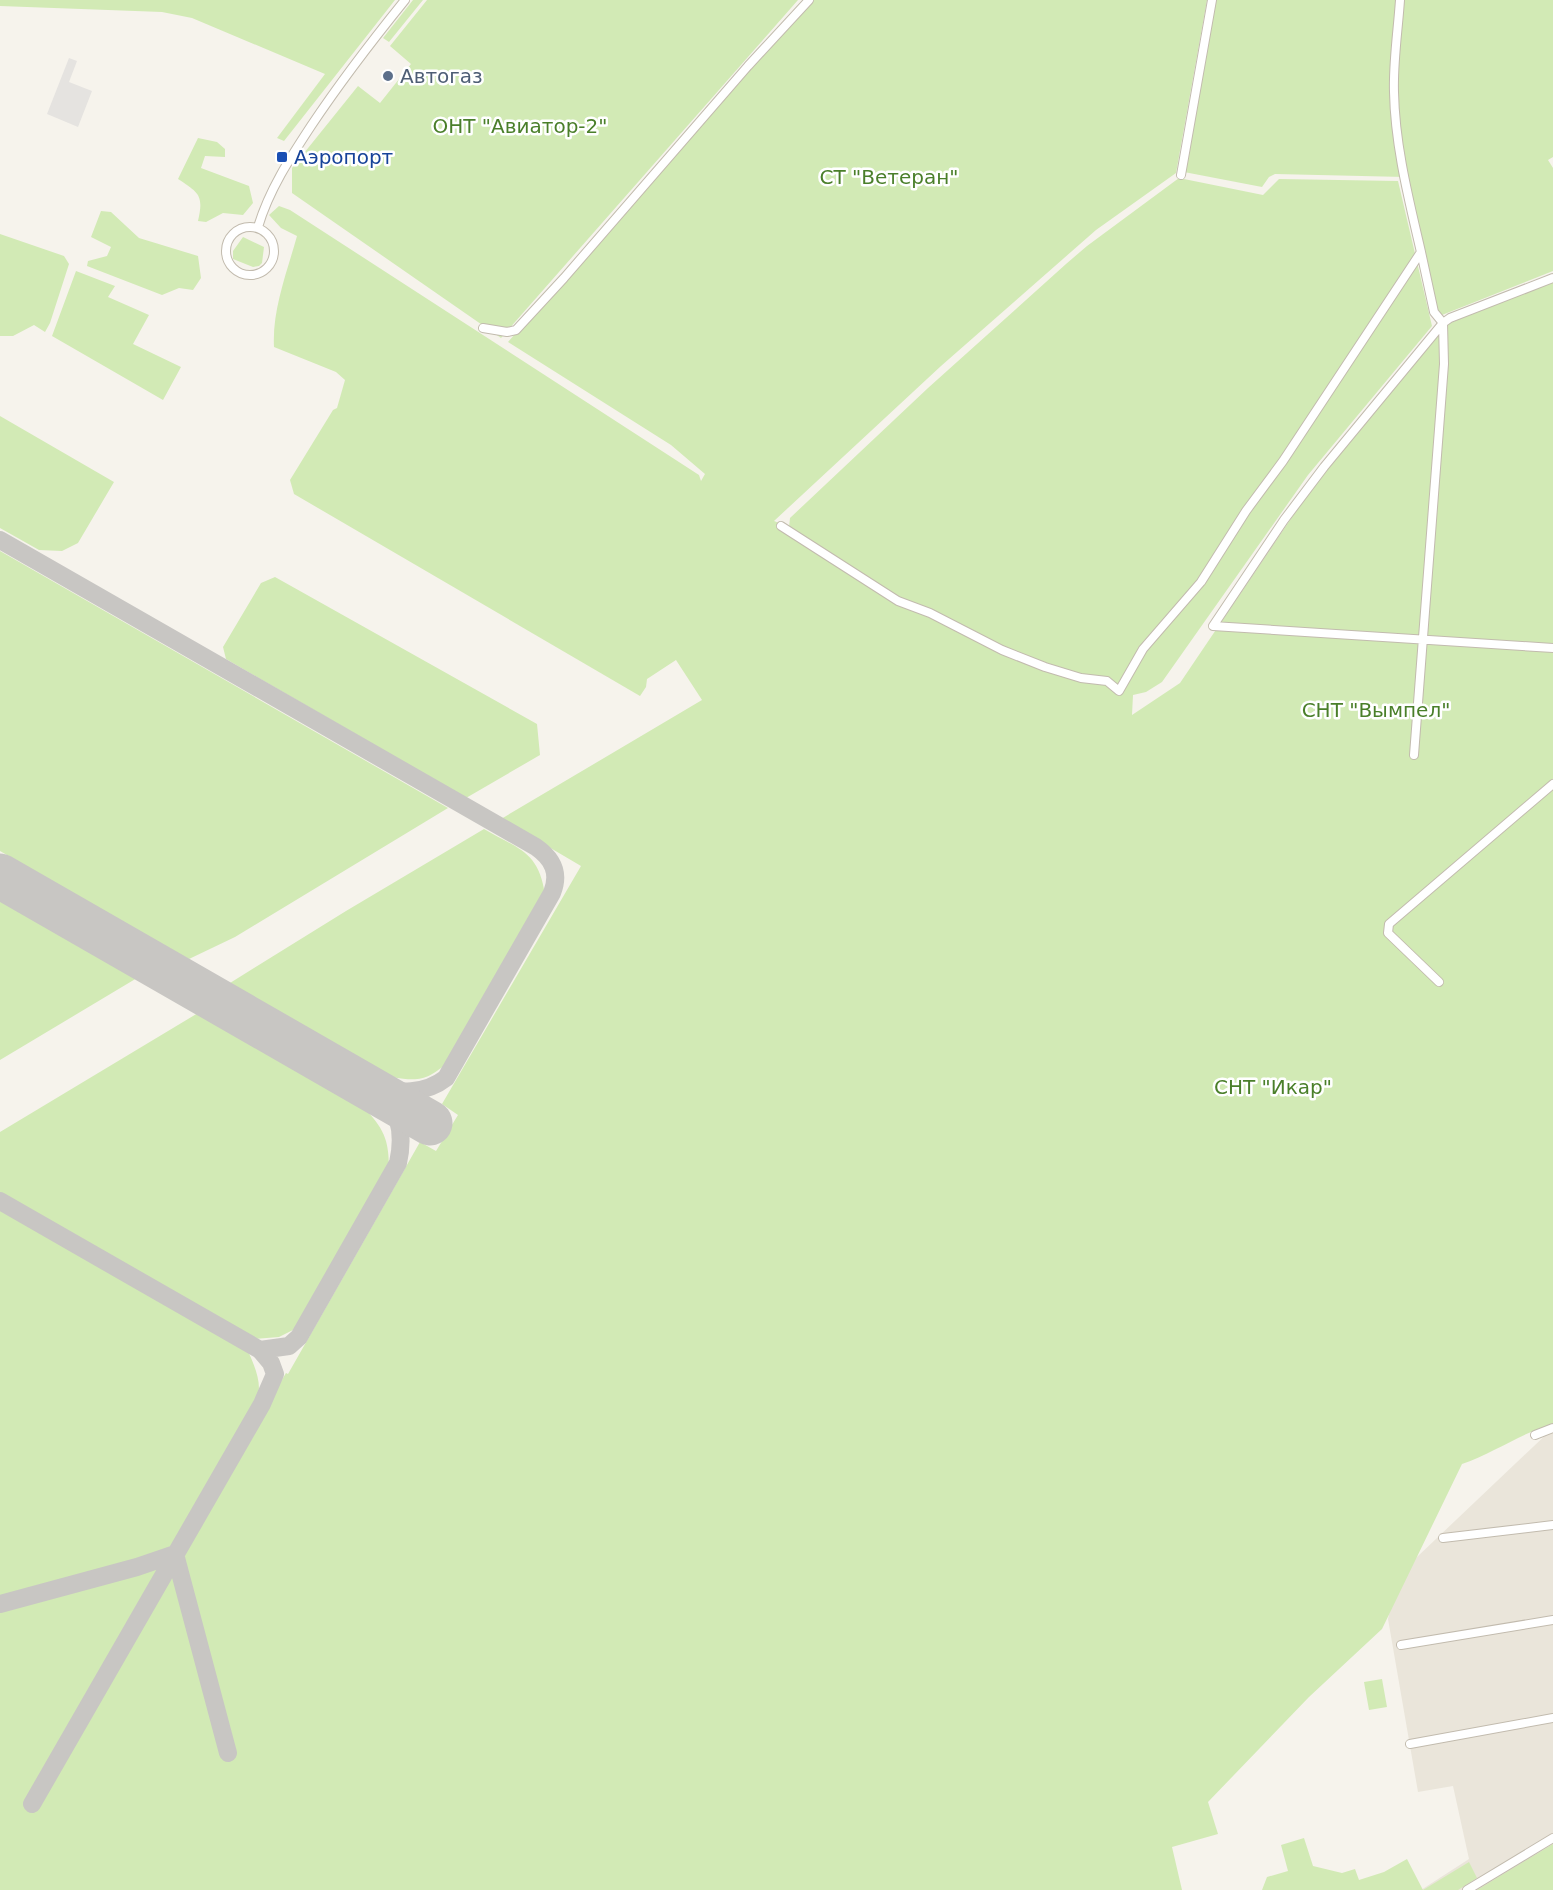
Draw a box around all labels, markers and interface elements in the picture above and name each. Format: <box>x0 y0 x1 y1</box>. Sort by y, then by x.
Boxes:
place label: Автогаз <box>400 64 483 88</box>
marker: Автогаз <box>381 69 395 83</box>
park label: ОНТ "Авиатор-2" <box>433 114 608 138</box>
place label: Аэропорт <box>294 145 394 169</box>
marker: Аэропорт <box>275 150 289 164</box>
park label: СТ "Ветеран" <box>820 165 958 189</box>
park label: СНТ "Вымпел" <box>1302 698 1450 722</box>
park label: СНТ "Икар" <box>1214 1075 1332 1099</box>

